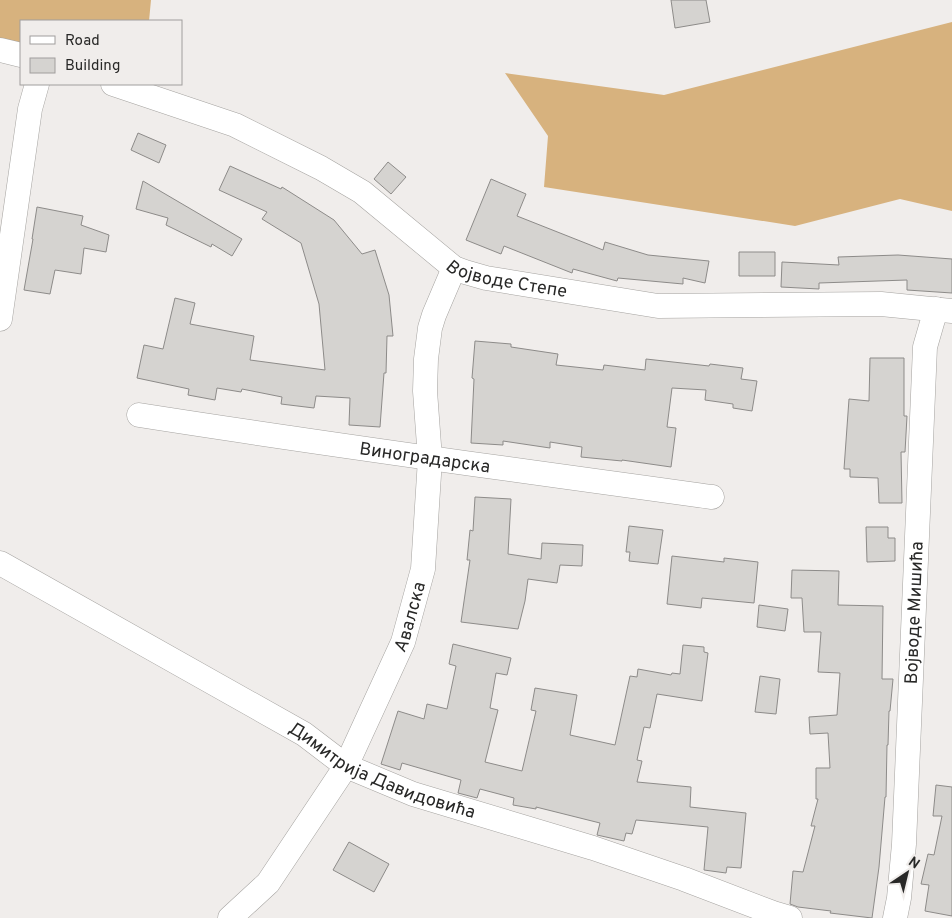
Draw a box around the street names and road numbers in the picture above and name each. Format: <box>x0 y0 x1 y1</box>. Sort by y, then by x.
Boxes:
street label: Војводе Степе <box>440 256 569 304</box>
street label: Виноградарска <box>358 438 492 479</box>
street label: Војводе Мишића <box>901 541 930 685</box>
street label: Авалска <box>390 579 432 656</box>
street label: Димитрија Давидовића <box>284 718 478 825</box>

